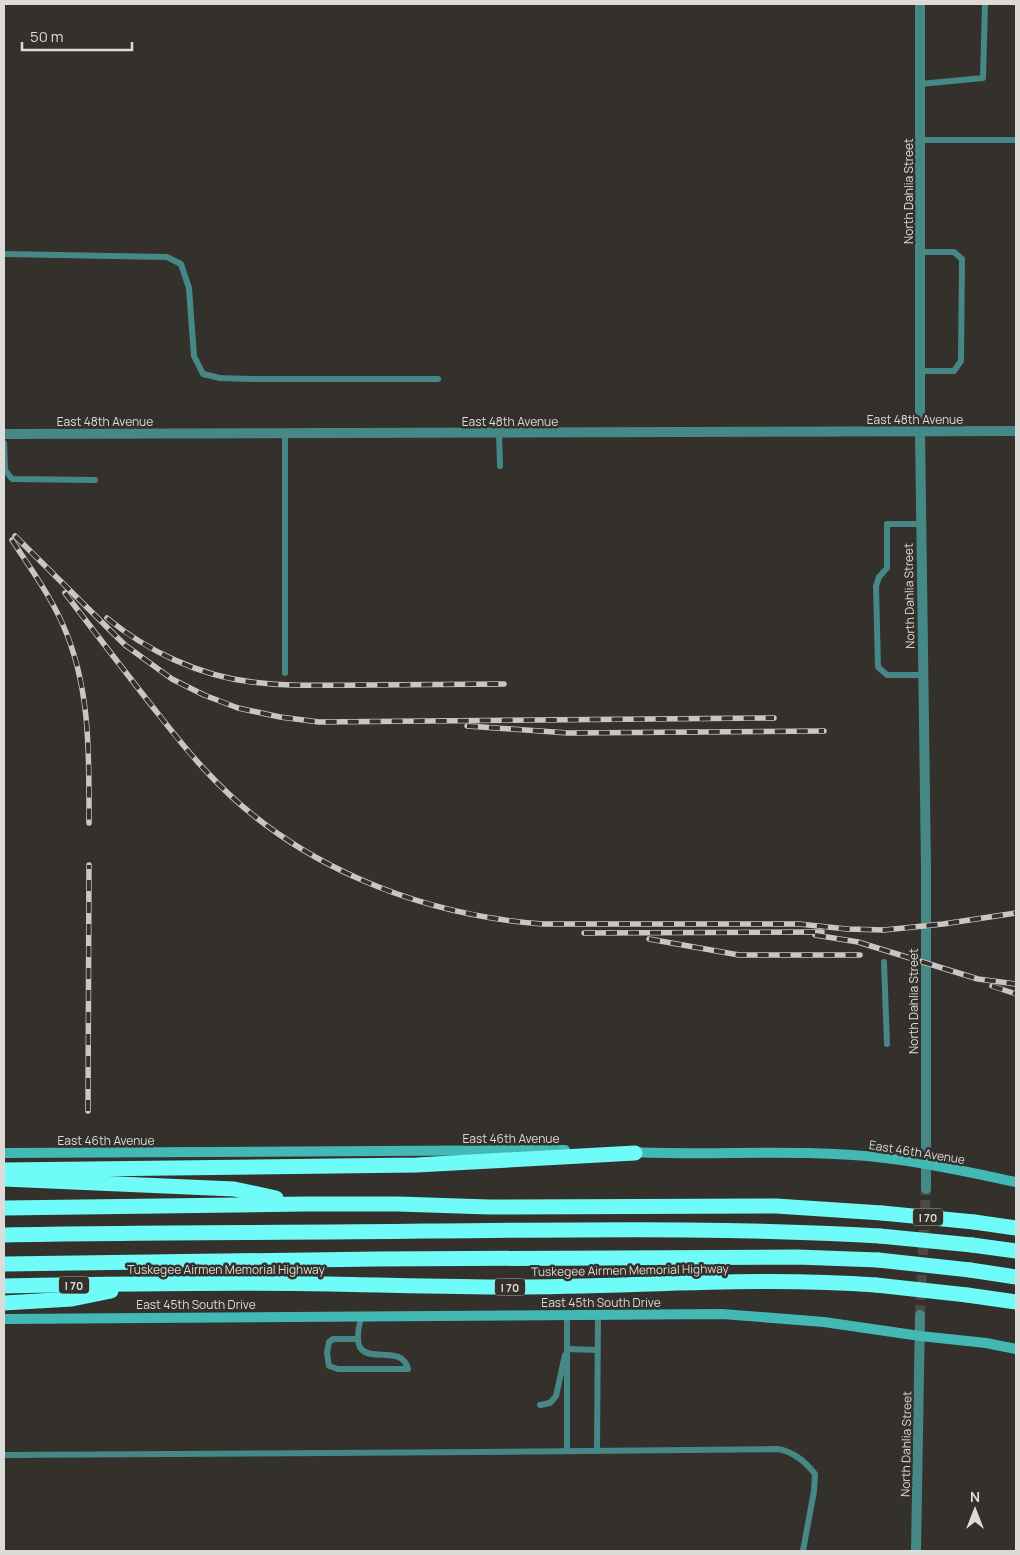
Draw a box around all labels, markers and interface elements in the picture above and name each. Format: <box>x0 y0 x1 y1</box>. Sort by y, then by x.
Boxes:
scale bar <box>22 20 132 52</box>
text: 50 m <box>30 26 64 47</box>
street label: North Dahlia Street <box>900 138 917 244</box>
street label: East 48th Avenue <box>867 411 963 428</box>
street label: East 48th Avenue <box>57 413 153 430</box>
street label: East 48th Avenue <box>462 413 558 430</box>
street label: North Dahlia Street <box>900 543 918 649</box>
street label: North Dahlia Street <box>905 948 922 1054</box>
street label: East 46th Avenue <box>463 1130 559 1147</box>
street label: East 46th Avenue <box>58 1132 154 1149</box>
street label: East 46th Avenue <box>868 1136 966 1168</box>
road number: I 70 <box>913 1208 943 1226</box>
street label: Tuskegee Airmen Memorial Highway <box>531 1260 730 1280</box>
street label: Tuskegee Airmen Memorial Highway <box>127 1261 325 1278</box>
road number: I 70 <box>59 1276 89 1294</box>
road number: I 70 <box>495 1278 525 1295</box>
street label: East 45th South Drive <box>541 1294 661 1311</box>
street label: East 45th South Drive <box>136 1296 256 1313</box>
street label: North Dahlia Street <box>897 1391 915 1497</box>
north arrow <box>950 1485 1000 1535</box>
text: N <box>970 1487 980 1506</box>

